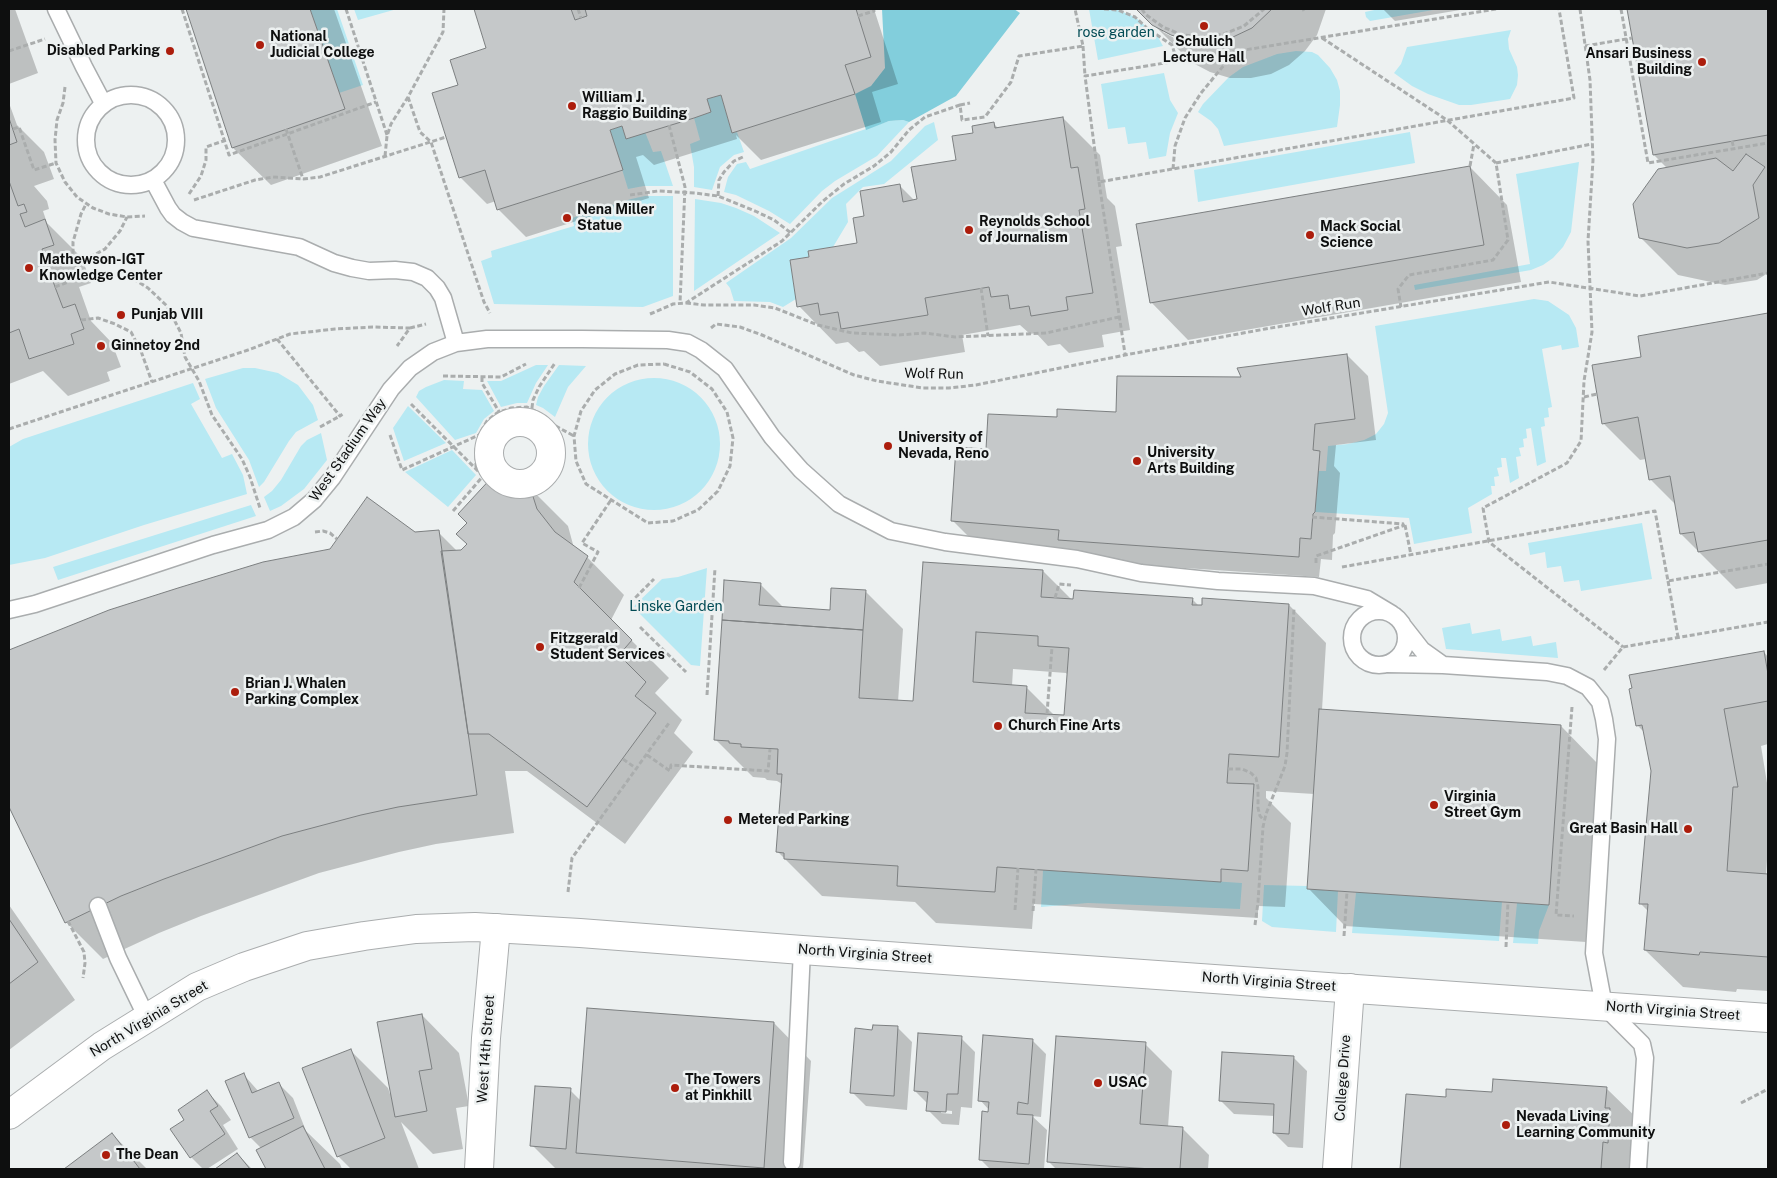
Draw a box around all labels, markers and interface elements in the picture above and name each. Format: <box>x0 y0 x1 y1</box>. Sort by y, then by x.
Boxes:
marker: Schulich Lecture Hall <box>1198 20 1210 32</box>
park label: rose garden <box>1077 25 1155 41</box>
place label: National Judicial College <box>270 29 375 62</box>
place label: Schulich Lecture Hall <box>1163 34 1245 66</box>
marker: National Judicial College <box>254 39 266 51</box>
place label: Disabled Parking <box>47 43 160 59</box>
marker: Disabled Parking <box>164 45 176 57</box>
place label: Ansari Business Building <box>1585 46 1692 78</box>
marker: Ansari Business Building <box>1696 56 1708 68</box>
place label: William J. Raggio Building <box>582 90 687 122</box>
marker: William J. Raggio Building <box>566 100 578 112</box>
place label: Nena Miller Statue <box>577 202 654 234</box>
marker: Nena Miller Statue <box>561 212 573 224</box>
place label: Reynolds School of Journalism <box>979 214 1090 246</box>
place label: Mack Social Science <box>1320 219 1401 252</box>
marker: Reynolds School of Journalism <box>963 224 975 236</box>
marker: Mack Social Science <box>1304 229 1316 241</box>
place label: Mathewson-IGT Knowledge Center <box>39 252 162 284</box>
marker: Mathewson-IGT Knowledge Center <box>23 262 35 274</box>
street label: Wolf Run <box>1300 294 1362 320</box>
place label: Punjab VIII <box>131 307 203 323</box>
marker: Punjab VIII <box>115 309 127 321</box>
place label: Ginnetoy 2nd <box>111 338 200 354</box>
marker: Ginnetoy 2nd <box>95 340 107 352</box>
street label: Wolf Run <box>904 365 964 383</box>
street label: West Stadium Way <box>306 395 390 505</box>
place label: University of Nevada, Reno <box>898 430 989 462</box>
marker: University of Nevada, Reno <box>882 440 894 452</box>
place label: University Arts Building <box>1147 445 1235 478</box>
marker: University Arts Building <box>1131 455 1143 467</box>
park label: Linske Garden <box>629 599 723 615</box>
place label: Fitzgerald Student Services <box>550 631 665 664</box>
marker: Fitzgerald Student Services <box>534 641 546 653</box>
place label: Brian J. Whalen Parking Complex <box>245 676 359 709</box>
marker: Brian J. Whalen Parking Complex <box>229 686 241 698</box>
place label: Church Fine Arts <box>1008 718 1120 734</box>
marker: Church Fine Arts <box>992 720 1004 732</box>
place label: Virginia Street Gym <box>1444 789 1521 822</box>
marker: Virginia Street Gym <box>1428 799 1440 811</box>
place label: Metered Parking <box>738 812 849 828</box>
marker: Metered Parking <box>722 814 734 826</box>
place label: Great Basin Hall <box>1569 821 1678 837</box>
marker: Great Basin Hall <box>1682 823 1694 835</box>
street label: North Virginia Street <box>797 941 933 967</box>
street label: North Virginia Street <box>1201 969 1337 995</box>
street label: North Virginia Street <box>87 977 211 1061</box>
street label: West 14th Street <box>474 994 498 1104</box>
street label: North Virginia Street <box>1605 998 1741 1024</box>
street label: College Drive <box>1332 1034 1354 1122</box>
place label: The Towers at Pinkhill <box>685 1072 761 1104</box>
place label: USAC <box>1108 1075 1147 1091</box>
marker: USAC <box>1092 1077 1104 1089</box>
marker: The Towers at Pinkhill <box>669 1082 681 1094</box>
place label: Nevada Living Learning Community <box>1516 1109 1655 1142</box>
marker: Nevada Living Learning Community <box>1500 1119 1512 1131</box>
place label: The Dean <box>116 1147 178 1163</box>
marker: The Dean <box>100 1149 112 1161</box>

